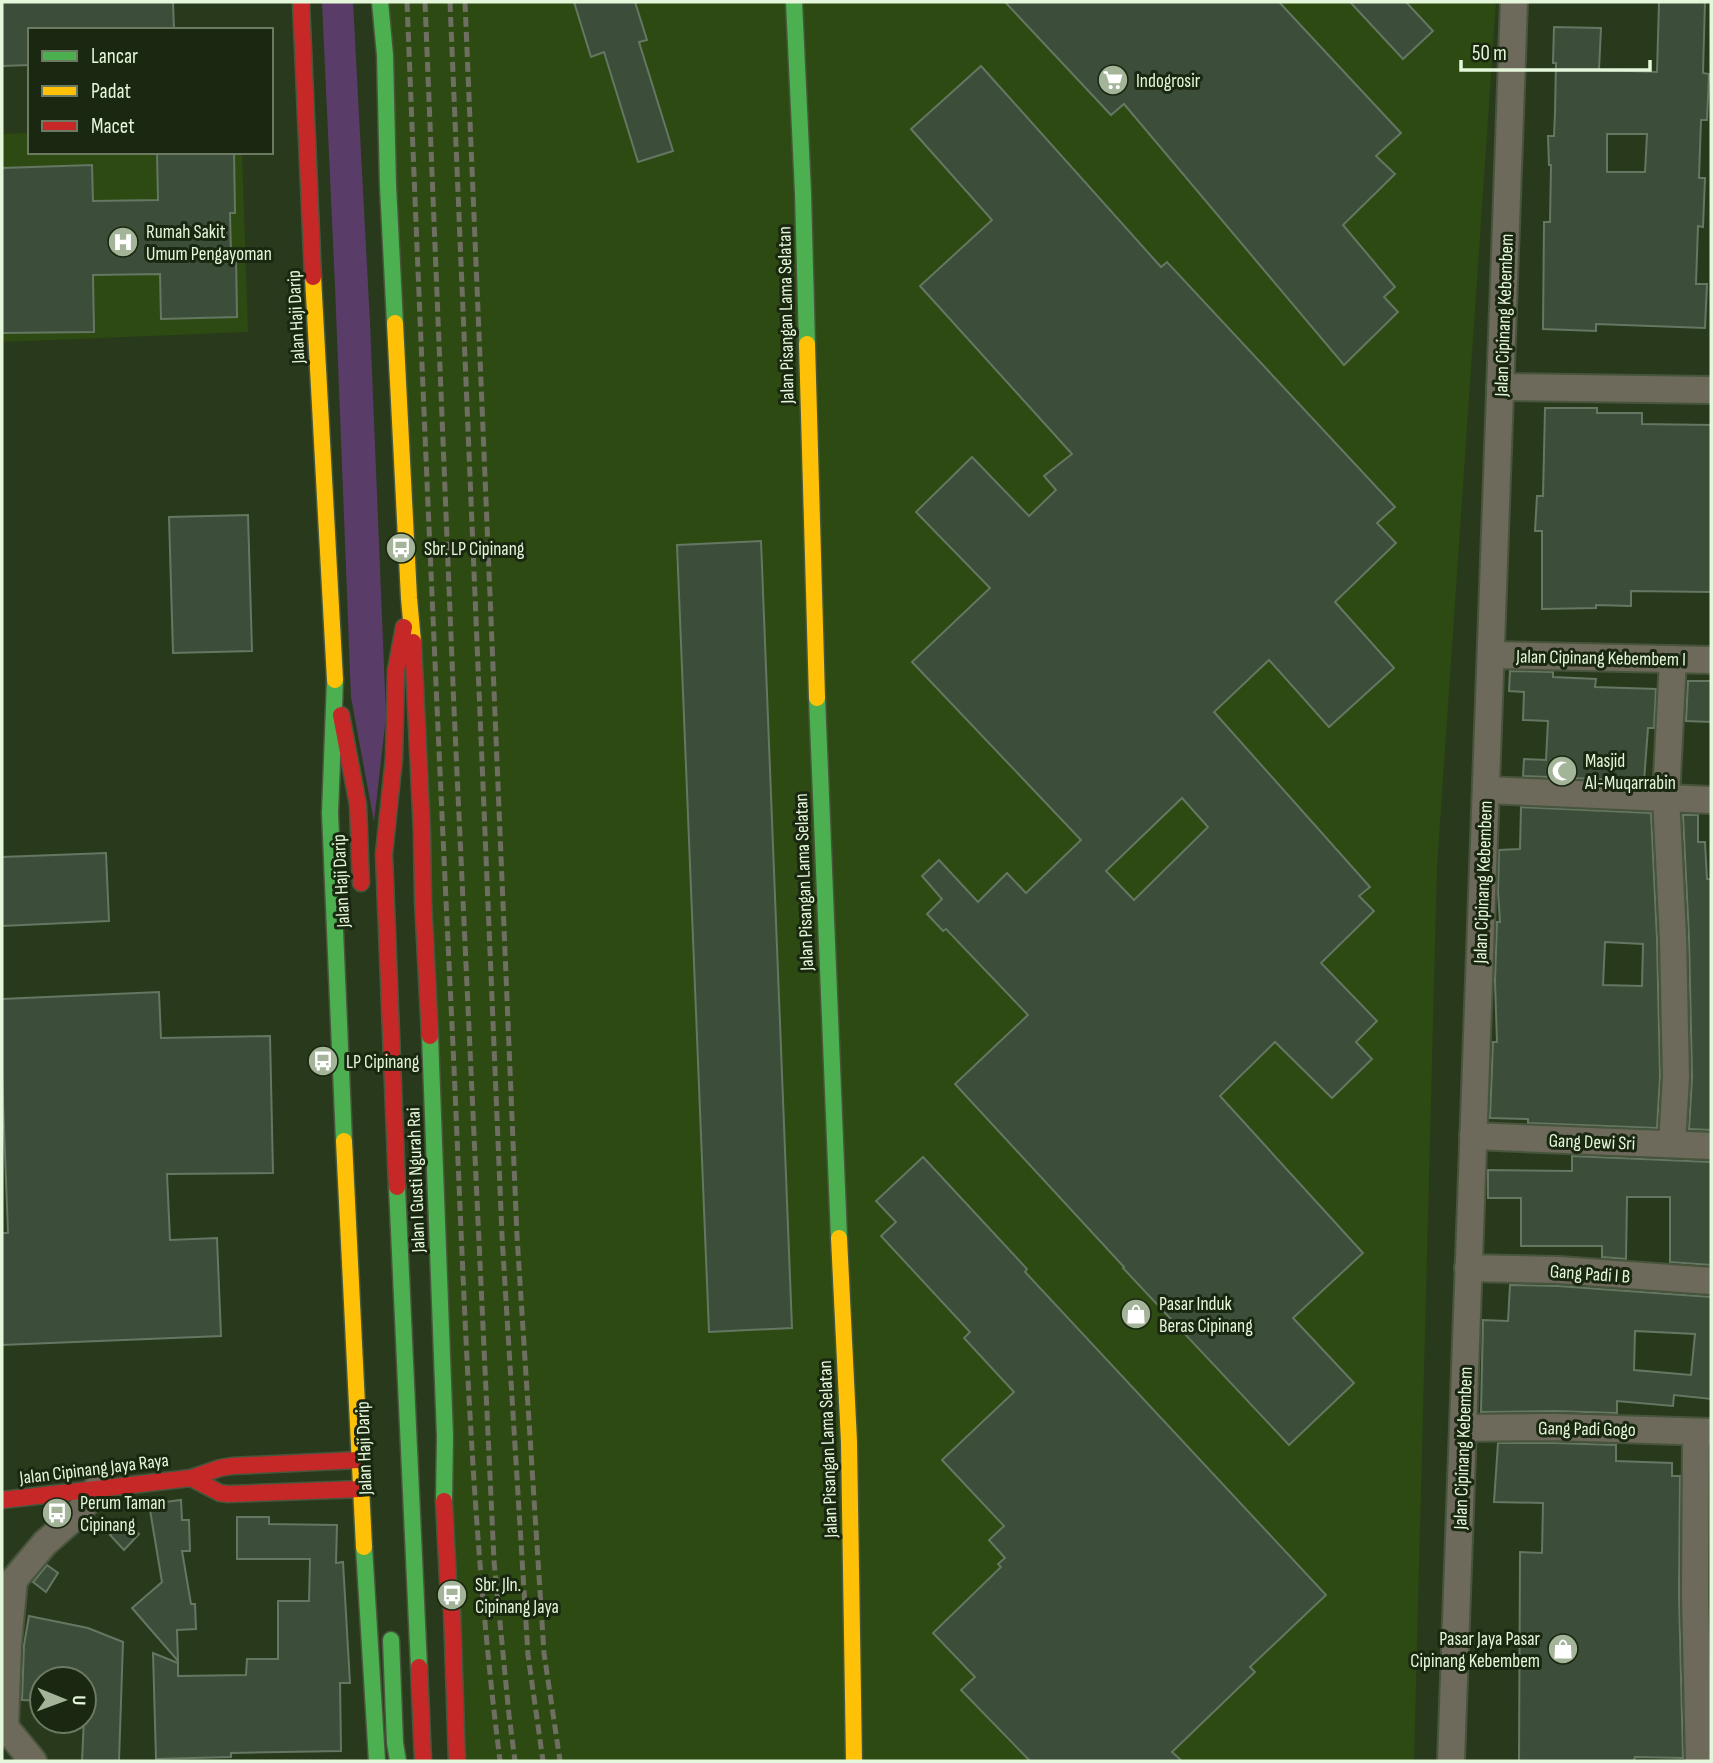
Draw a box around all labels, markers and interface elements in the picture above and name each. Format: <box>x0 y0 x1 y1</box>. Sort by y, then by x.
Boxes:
legend <box>28 28 273 154</box>
scale bar <box>1461 28 1650 72</box>
text: 50 m <box>1472 41 1507 66</box>
text: Lancar <box>91 44 138 69</box>
supermarket icon: Indogrosir <box>1096 63 1130 97</box>
place label: Indogrosir <box>1136 70 1201 93</box>
text: Padat <box>91 79 131 104</box>
text: Macet <box>91 114 135 139</box>
place label: Rumah Sakit Umum Pengayoman <box>146 221 272 266</box>
hospital icon: Rumah Sakit Umum Pengayoman <box>106 225 140 259</box>
street label: Jalan Pisangan Lama Selatan <box>773 226 800 405</box>
street label: Jalan Cipinang Kebembem <box>1490 233 1519 398</box>
street label: Jalan Haji Darip <box>283 270 310 365</box>
bus stop icon: Sbr. LP Cipinang <box>384 531 418 565</box>
place label: Sbr. LP Cipinang <box>424 538 525 561</box>
street label: Jalan Cipinang Kebembem I <box>1515 646 1686 671</box>
place label: Masjid Al-Muqarrabin <box>1584 750 1676 795</box>
mosque icon: Masjid Al-Muqarrabin <box>1545 754 1579 788</box>
street label: Jalan Pisangan Lama Selatan <box>790 793 819 972</box>
street label: Jalan Cipinang Kebembem <box>1469 800 1498 965</box>
street label: Jalan Haji Darip <box>328 834 355 929</box>
bus stop icon: LP Cipinang <box>306 1044 340 1078</box>
place label: LP Cipinang <box>346 1051 420 1074</box>
street label: Jalan I Gusti Ngurah Rai <box>402 1107 431 1254</box>
street label: Gang Dewi Sri <box>1548 1129 1636 1156</box>
street label: Gang Padi I B <box>1549 1260 1631 1289</box>
place label: Pasar Induk Beras Cipinang <box>1159 1293 1253 1338</box>
shop icon: Pasar Induk Beras Cipinang <box>1119 1297 1153 1331</box>
street label: Jalan Pisangan Lama Selatan <box>814 1360 843 1539</box>
street label: Jalan Cipinang Kebembem <box>1449 1366 1478 1531</box>
street label: Jalan Haji Darip <box>351 1401 378 1496</box>
street label: Gang Padi Gogo <box>1538 1417 1636 1442</box>
street label: Jalan Cipinang Jaya Raya <box>17 1449 170 1490</box>
place label: Perum Taman Cipinang <box>80 1492 166 1537</box>
bus stop icon: Perum Taman Cipinang <box>40 1496 74 1530</box>
place label: Sbr. Jln. Cipinang Jaya <box>475 1574 559 1619</box>
bus stop icon: Sbr. Jln. Cipinang Jaya <box>435 1578 469 1612</box>
place label: Pasar Jaya Pasar Cipinang Kebembem <box>1410 1628 1541 1673</box>
shop icon: Pasar Jaya Pasar Cipinang Kebembem <box>1546 1632 1580 1666</box>
north arrow <box>28 1665 98 1735</box>
text: U <box>67 1695 90 1705</box>

